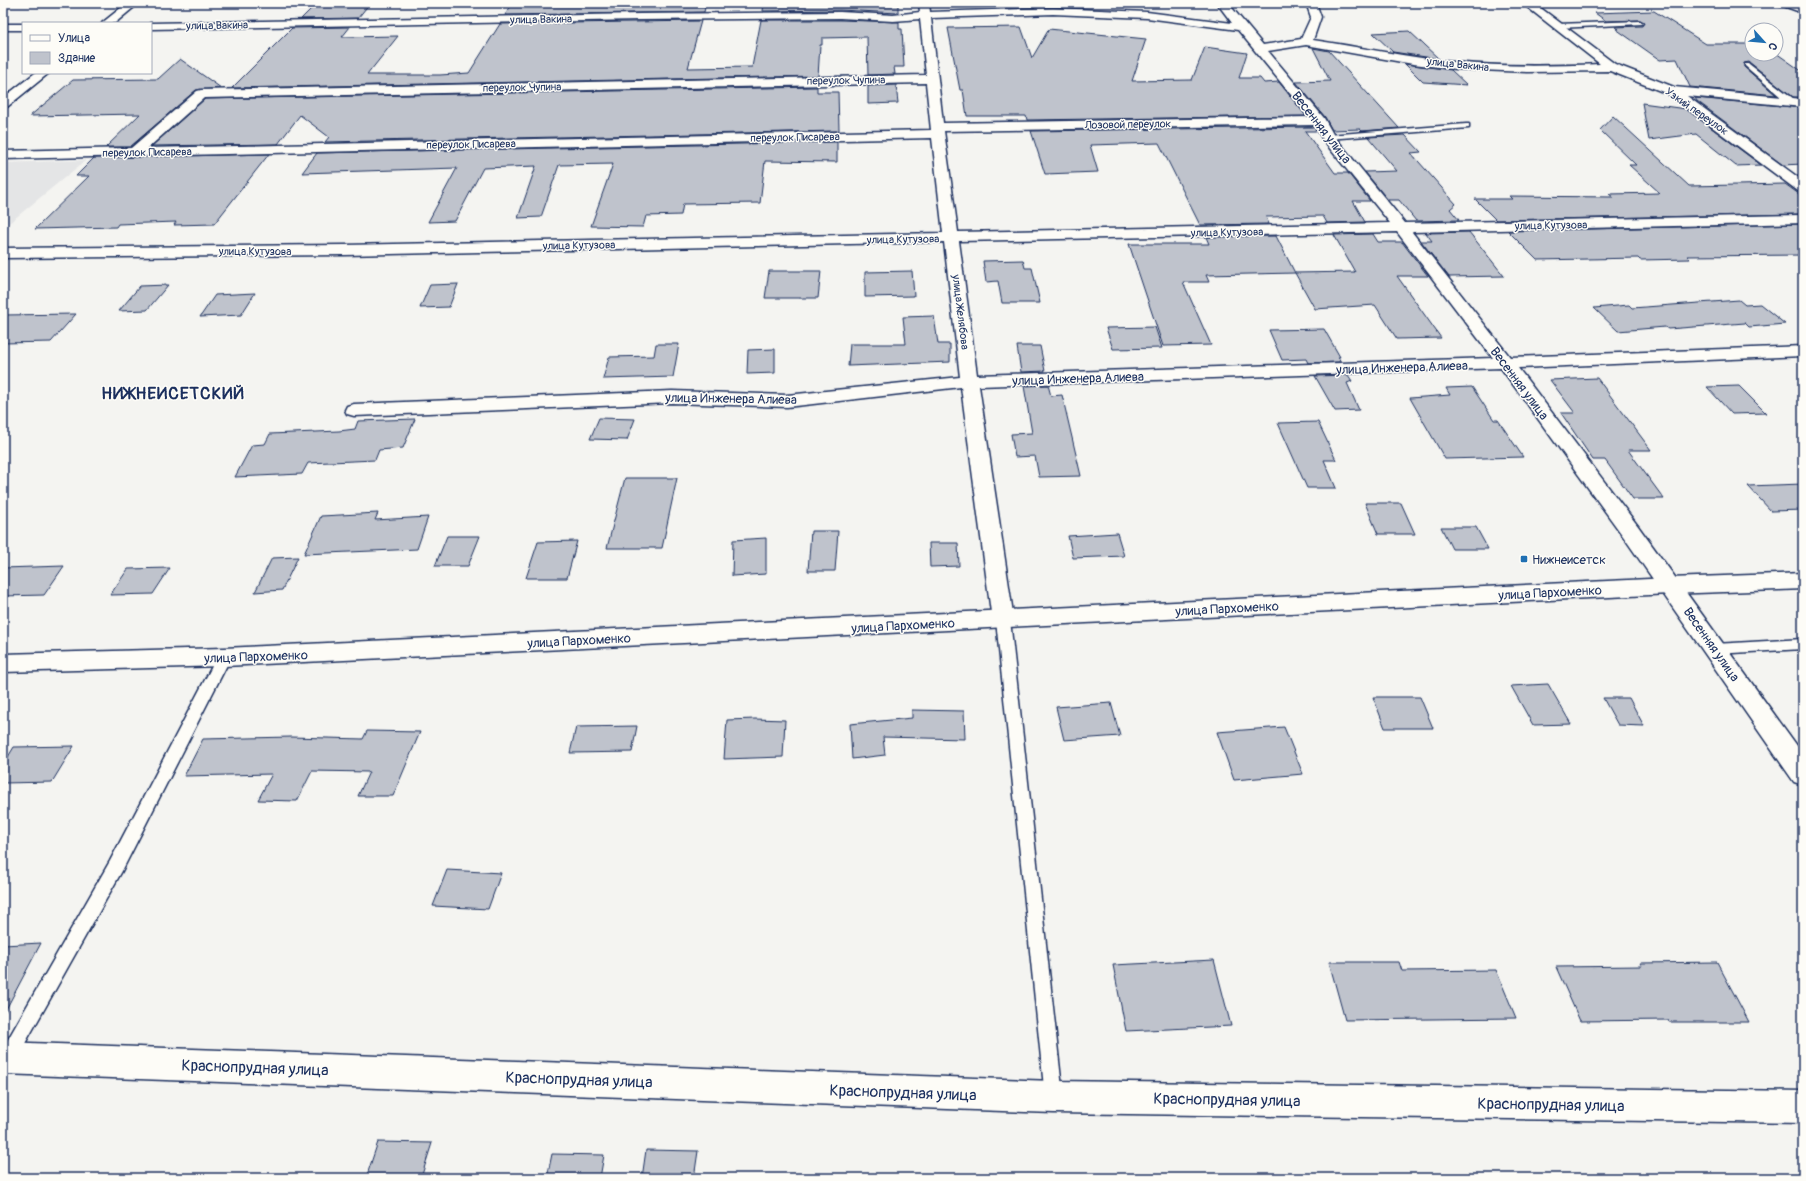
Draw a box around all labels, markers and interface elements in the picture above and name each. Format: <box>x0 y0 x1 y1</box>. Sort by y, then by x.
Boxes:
street label: улица Вакина <box>509 12 572 27</box>
street label: улица Вакина <box>185 18 248 33</box>
legend <box>22 22 152 74</box>
north arrow <box>1744 22 1784 62</box>
text: Улица <box>58 31 90 46</box>
text: С <box>1765 40 1780 52</box>
text: Здание <box>58 51 95 66</box>
street label: улица Вакина <box>1425 55 1490 74</box>
street label: переулок Чупина <box>807 73 885 88</box>
street label: переулок Чупина <box>483 80 561 95</box>
street label: Узкий переулок <box>1663 85 1731 138</box>
street label: Весенняя улица <box>1288 88 1354 167</box>
street label: Лозовой переулок <box>1084 117 1172 132</box>
street label: переулок Писарева <box>750 130 840 145</box>
street label: переулок Писарева <box>426 137 516 152</box>
street label: переулок Писарева <box>102 145 192 160</box>
street label: улица Кутузова <box>1514 218 1587 233</box>
street label: улица Кутузова <box>1190 225 1263 240</box>
street label: улица Кутузова <box>866 232 939 247</box>
street label: улица Кутузова <box>542 238 615 253</box>
street label: улица Кутузова <box>218 245 291 258</box>
street label: улица Желябова <box>949 273 972 350</box>
street label: Весенняя улица <box>1487 344 1552 423</box>
street label: улица Инженера Алиева <box>1335 358 1468 378</box>
street label: улица Инженера Алиева <box>1011 369 1144 389</box>
district label: НИЖНЕИСЕТСКИЙ <box>101 383 245 404</box>
street label: улица Инженера Алиева <box>664 390 797 408</box>
place label: Нижнеисетск <box>1532 552 1606 568</box>
marker: Нижнеисетск <box>1519 554 1529 564</box>
street label: улица Пархоменко <box>1497 582 1602 604</box>
street label: улица Пархоменко <box>1174 598 1279 620</box>
street label: Весенняя улица <box>1680 604 1743 685</box>
street label: улица Пархоменко <box>850 615 955 637</box>
street label: улица Пархоменко <box>526 630 631 652</box>
street label: улица Пархоменко <box>203 647 308 667</box>
street label: Краснопрудная улица <box>181 1055 329 1081</box>
street label: Краснопрудная улица <box>505 1067 653 1093</box>
street label: Краснопрудная улица <box>829 1080 977 1106</box>
street label: Краснопрудная улица <box>1153 1089 1301 1111</box>
street label: Краснопрудная улица <box>1477 1094 1625 1116</box>

